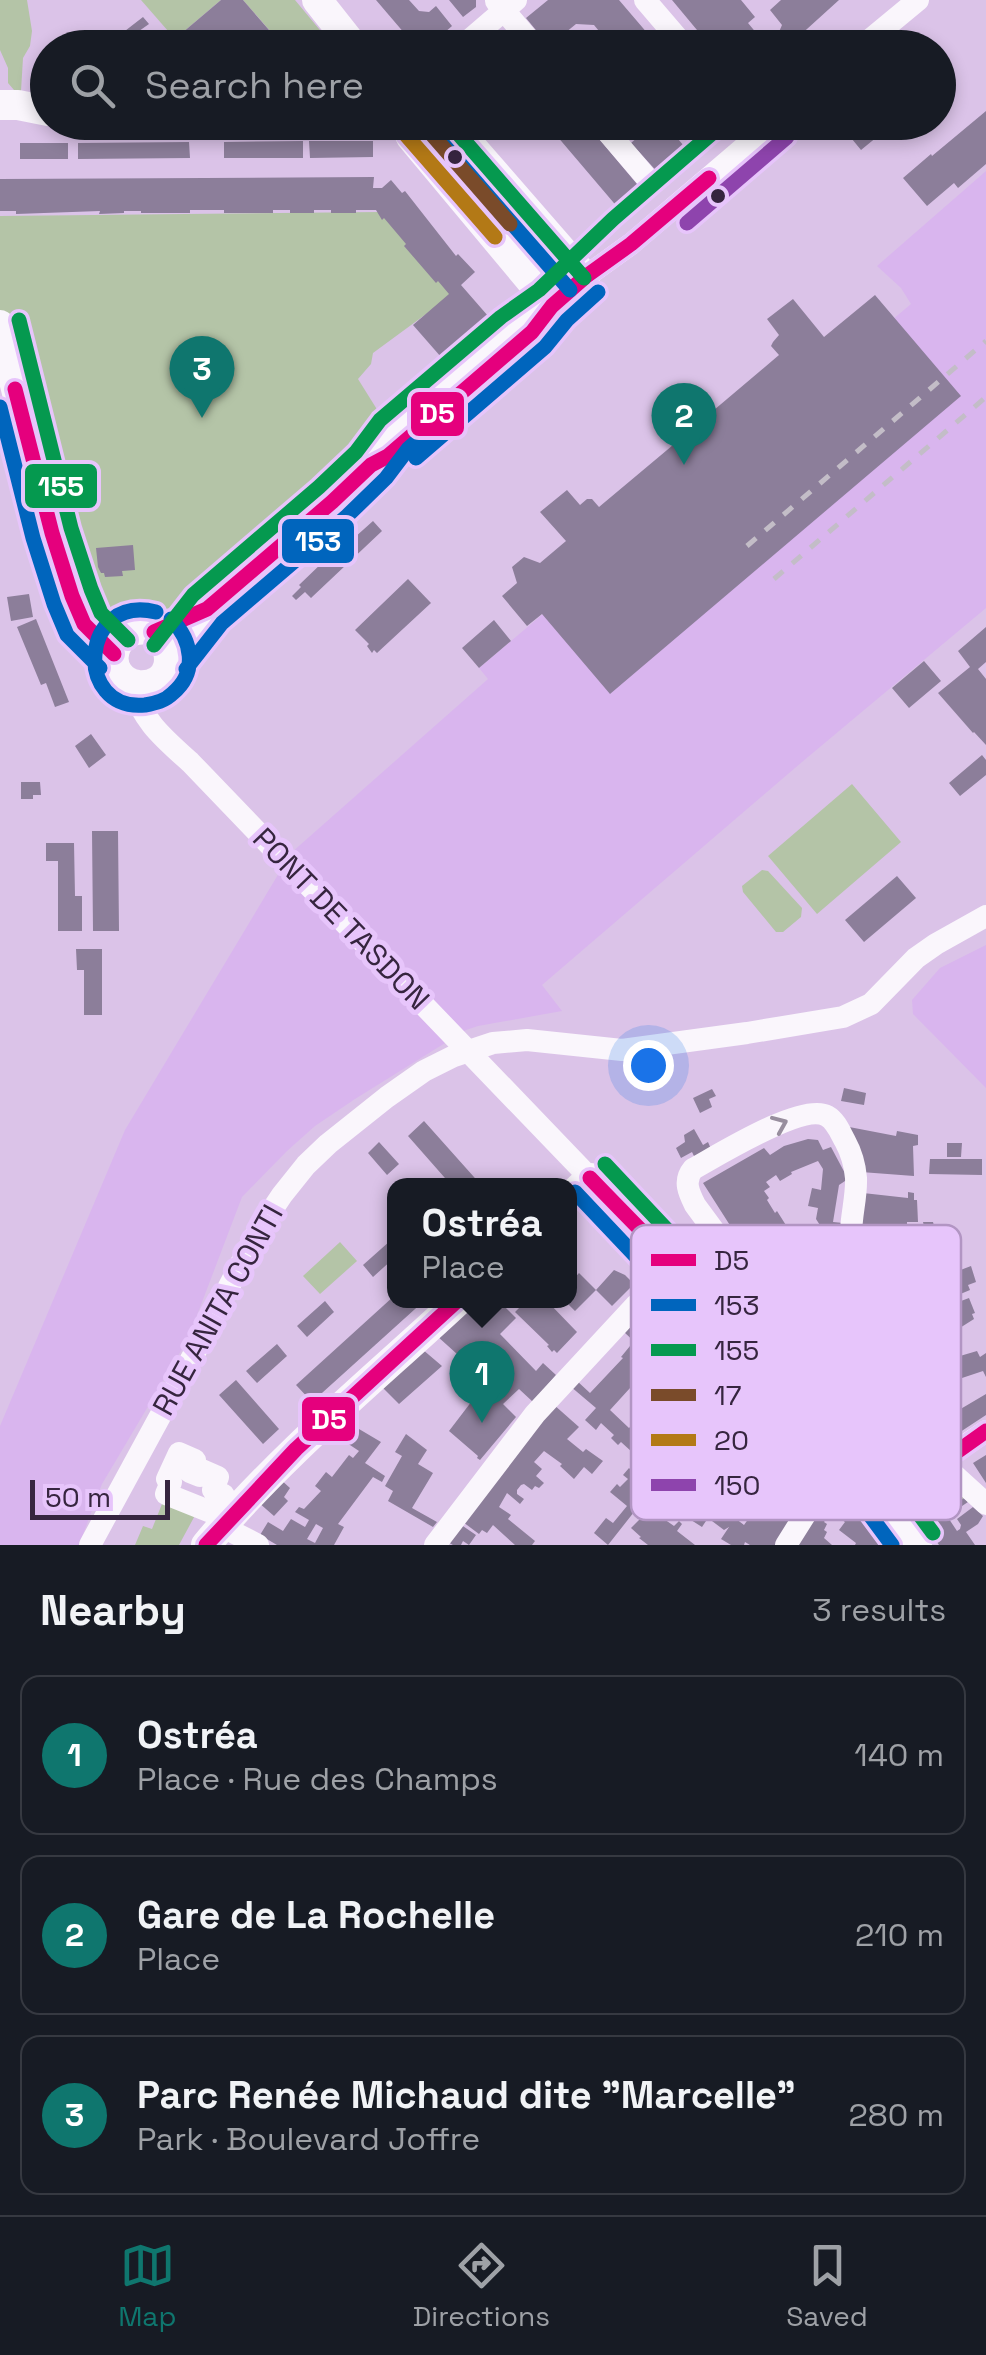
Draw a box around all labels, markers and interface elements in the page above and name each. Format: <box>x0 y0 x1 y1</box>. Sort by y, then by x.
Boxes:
search box <box>30 30 956 140</box>
icon: search <box>65 58 120 113</box>
text: Search here <box>145 61 364 109</box>
unlabelled marker <box>445 147 465 167</box>
unlabelled marker <box>708 186 728 206</box>
pin: 3 <box>170 336 234 418</box>
pin: 2 <box>652 382 716 465</box>
line badge: D5 <box>409 390 466 438</box>
text: D5 <box>419 395 455 431</box>
line badge: 155 <box>23 462 99 510</box>
text: 155 <box>38 468 84 504</box>
line badge: 153 <box>280 517 356 565</box>
text: 153 <box>295 523 341 559</box>
street label: PONT DE TASDON <box>244 819 438 1018</box>
your location <box>623 1040 674 1091</box>
one-way arrow <box>769 1116 787 1136</box>
popup <box>387 1178 577 1308</box>
street label: RUE ANITA CONTI <box>144 1198 292 1422</box>
text: Ostréa <box>422 1199 542 1247</box>
legend <box>631 1225 961 1520</box>
text: D5 <box>714 1242 749 1278</box>
text: Place <box>422 1247 505 1287</box>
text: 153 <box>714 1287 759 1323</box>
text: 155 <box>714 1332 759 1368</box>
pin: 1 <box>450 1340 514 1423</box>
text: 17 <box>714 1377 742 1413</box>
line badge: D5 <box>300 1395 357 1443</box>
text: D5 <box>311 1401 347 1437</box>
text: 20 <box>714 1422 749 1458</box>
text: 150 <box>714 1467 760 1503</box>
scale bar <box>30 1475 170 1520</box>
text: 50 m <box>45 1479 111 1515</box>
text: Nearby <box>40 1584 186 1637</box>
text: 3 results <box>812 1590 946 1630</box>
text: Ostréa <box>137 1711 258 1759</box>
text: 1 <box>67 1735 82 1775</box>
text: 140 m <box>854 1735 944 1775</box>
text: Place · Rue des Champs <box>137 1759 498 1799</box>
text: Gare de La Rochelle <box>137 1891 495 1939</box>
text: 2 <box>65 1915 84 1955</box>
text: 210 m <box>855 1915 944 1955</box>
text: Place <box>137 1939 220 1979</box>
text: Parc Renée Michaud dite "Marcelle" <box>137 2071 796 2119</box>
text: 3 <box>65 2095 84 2135</box>
text: 280 m <box>849 2095 944 2135</box>
text: Park · Boulevard Joffre <box>137 2119 480 2159</box>
tab: Map <box>118 2238 176 2334</box>
tab: Directions <box>413 2238 550 2334</box>
tab: Saved <box>786 2238 868 2334</box>

